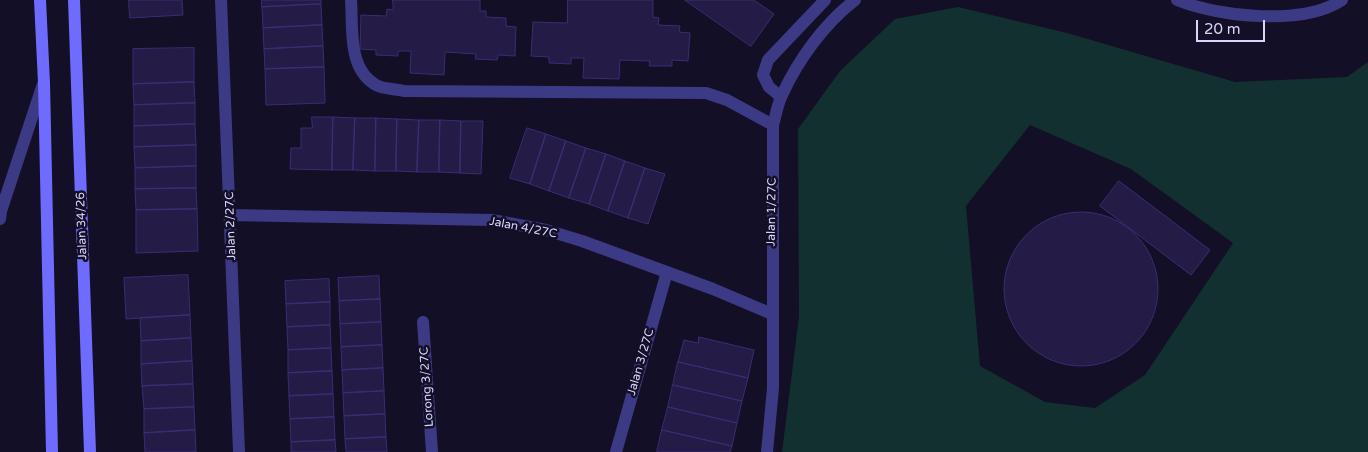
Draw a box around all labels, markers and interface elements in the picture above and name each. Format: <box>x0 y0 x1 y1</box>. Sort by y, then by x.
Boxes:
scale bar <box>1198 10 1267 42</box>
text: 20 m <box>1204 20 1241 38</box>
street label: Jalan 1/27C <box>764 177 780 247</box>
street label: Jalan 2/27C <box>223 191 239 261</box>
street label: Jalan 34/26 <box>74 192 90 260</box>
street label: Jalan 4/27C <box>488 214 558 242</box>
street label: Jalan 3/27C <box>625 327 657 397</box>
street label: Lorong 3/27C <box>417 347 437 427</box>

